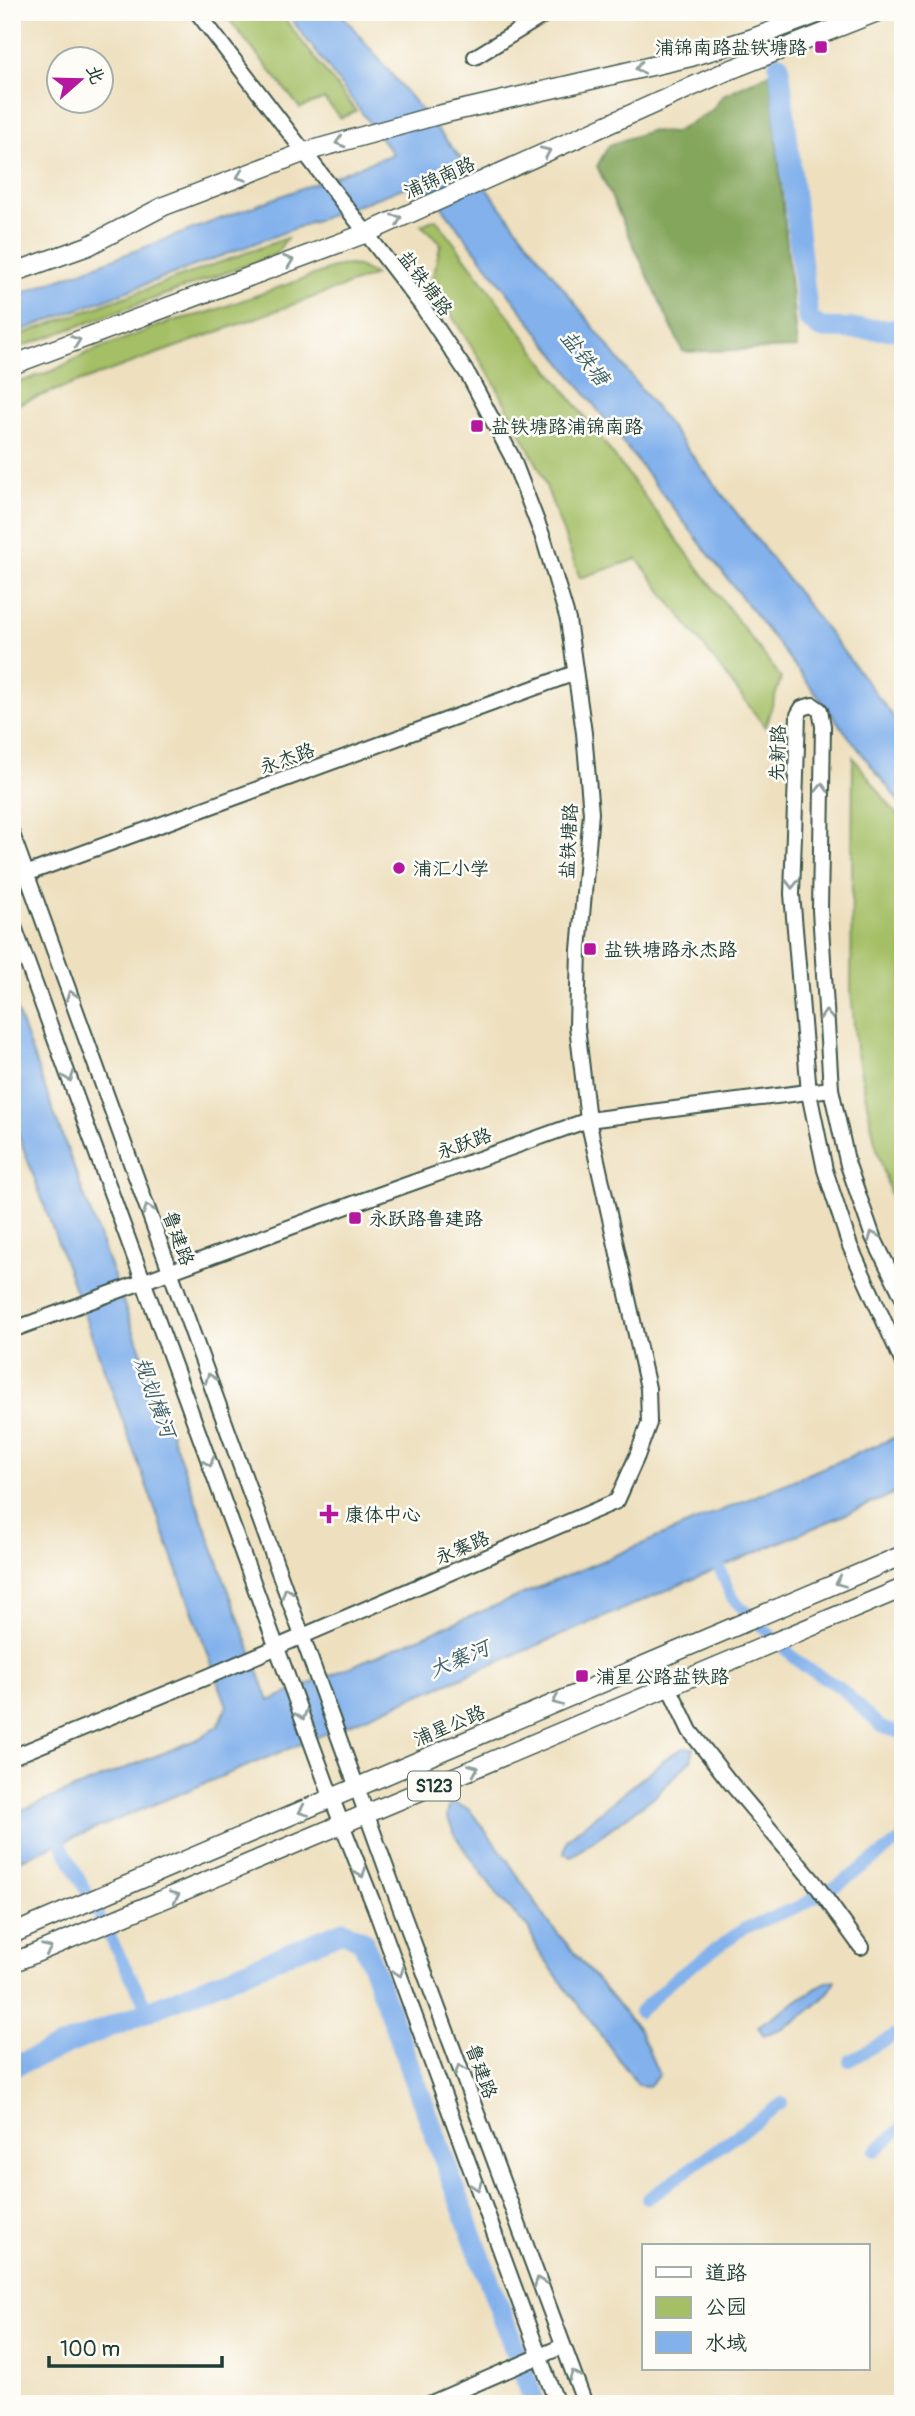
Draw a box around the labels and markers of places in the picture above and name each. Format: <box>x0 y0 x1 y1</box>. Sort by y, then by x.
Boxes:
place label: 浦锦南路盐铁塘路 <box>655 36 807 60</box>
marker: 浦锦南路盐铁塘路 <box>813 39 829 55</box>
place label: 盐铁塘路浦锦南路 <box>491 415 643 439</box>
marker: 盐铁塘路浦锦南路 <box>469 418 485 434</box>
place label: 浦汇小学 <box>413 857 489 881</box>
marker: 浦汇小学 <box>391 860 407 876</box>
place label: 盐铁塘路永杰路 <box>604 938 737 962</box>
marker: 盐铁塘路永杰路 <box>582 941 598 957</box>
place label: 永跃路鲁建路 <box>369 1207 483 1231</box>
marker: 永跃路鲁建路 <box>347 1210 363 1226</box>
place label: 康体中心 <box>345 1503 421 1527</box>
marker: 康体中心 <box>319 1504 339 1524</box>
place label: 浦星公路盐铁路 <box>596 1665 729 1689</box>
marker: 浦星公路盐铁路 <box>574 1668 590 1684</box>

